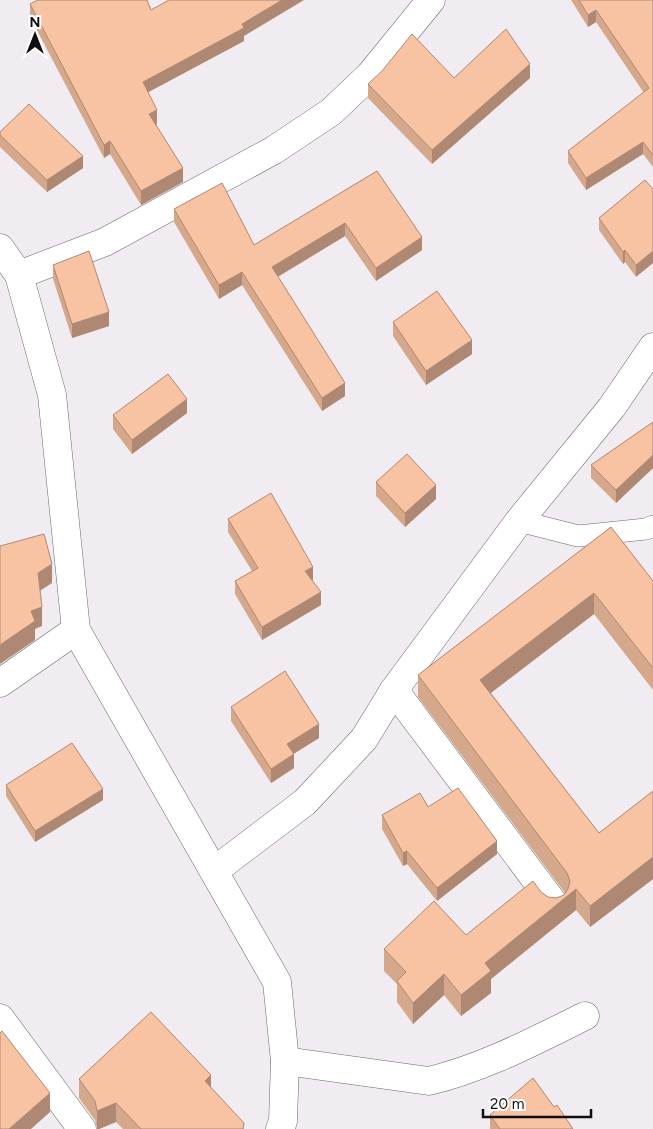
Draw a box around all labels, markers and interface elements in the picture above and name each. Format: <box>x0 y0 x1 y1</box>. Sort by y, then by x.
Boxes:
north arrow <box>10 10 60 60</box>
text: N <box>30 14 40 31</box>
scale bar <box>483 1086 590 1118</box>
text: 20 m <box>490 1095 524 1113</box>

